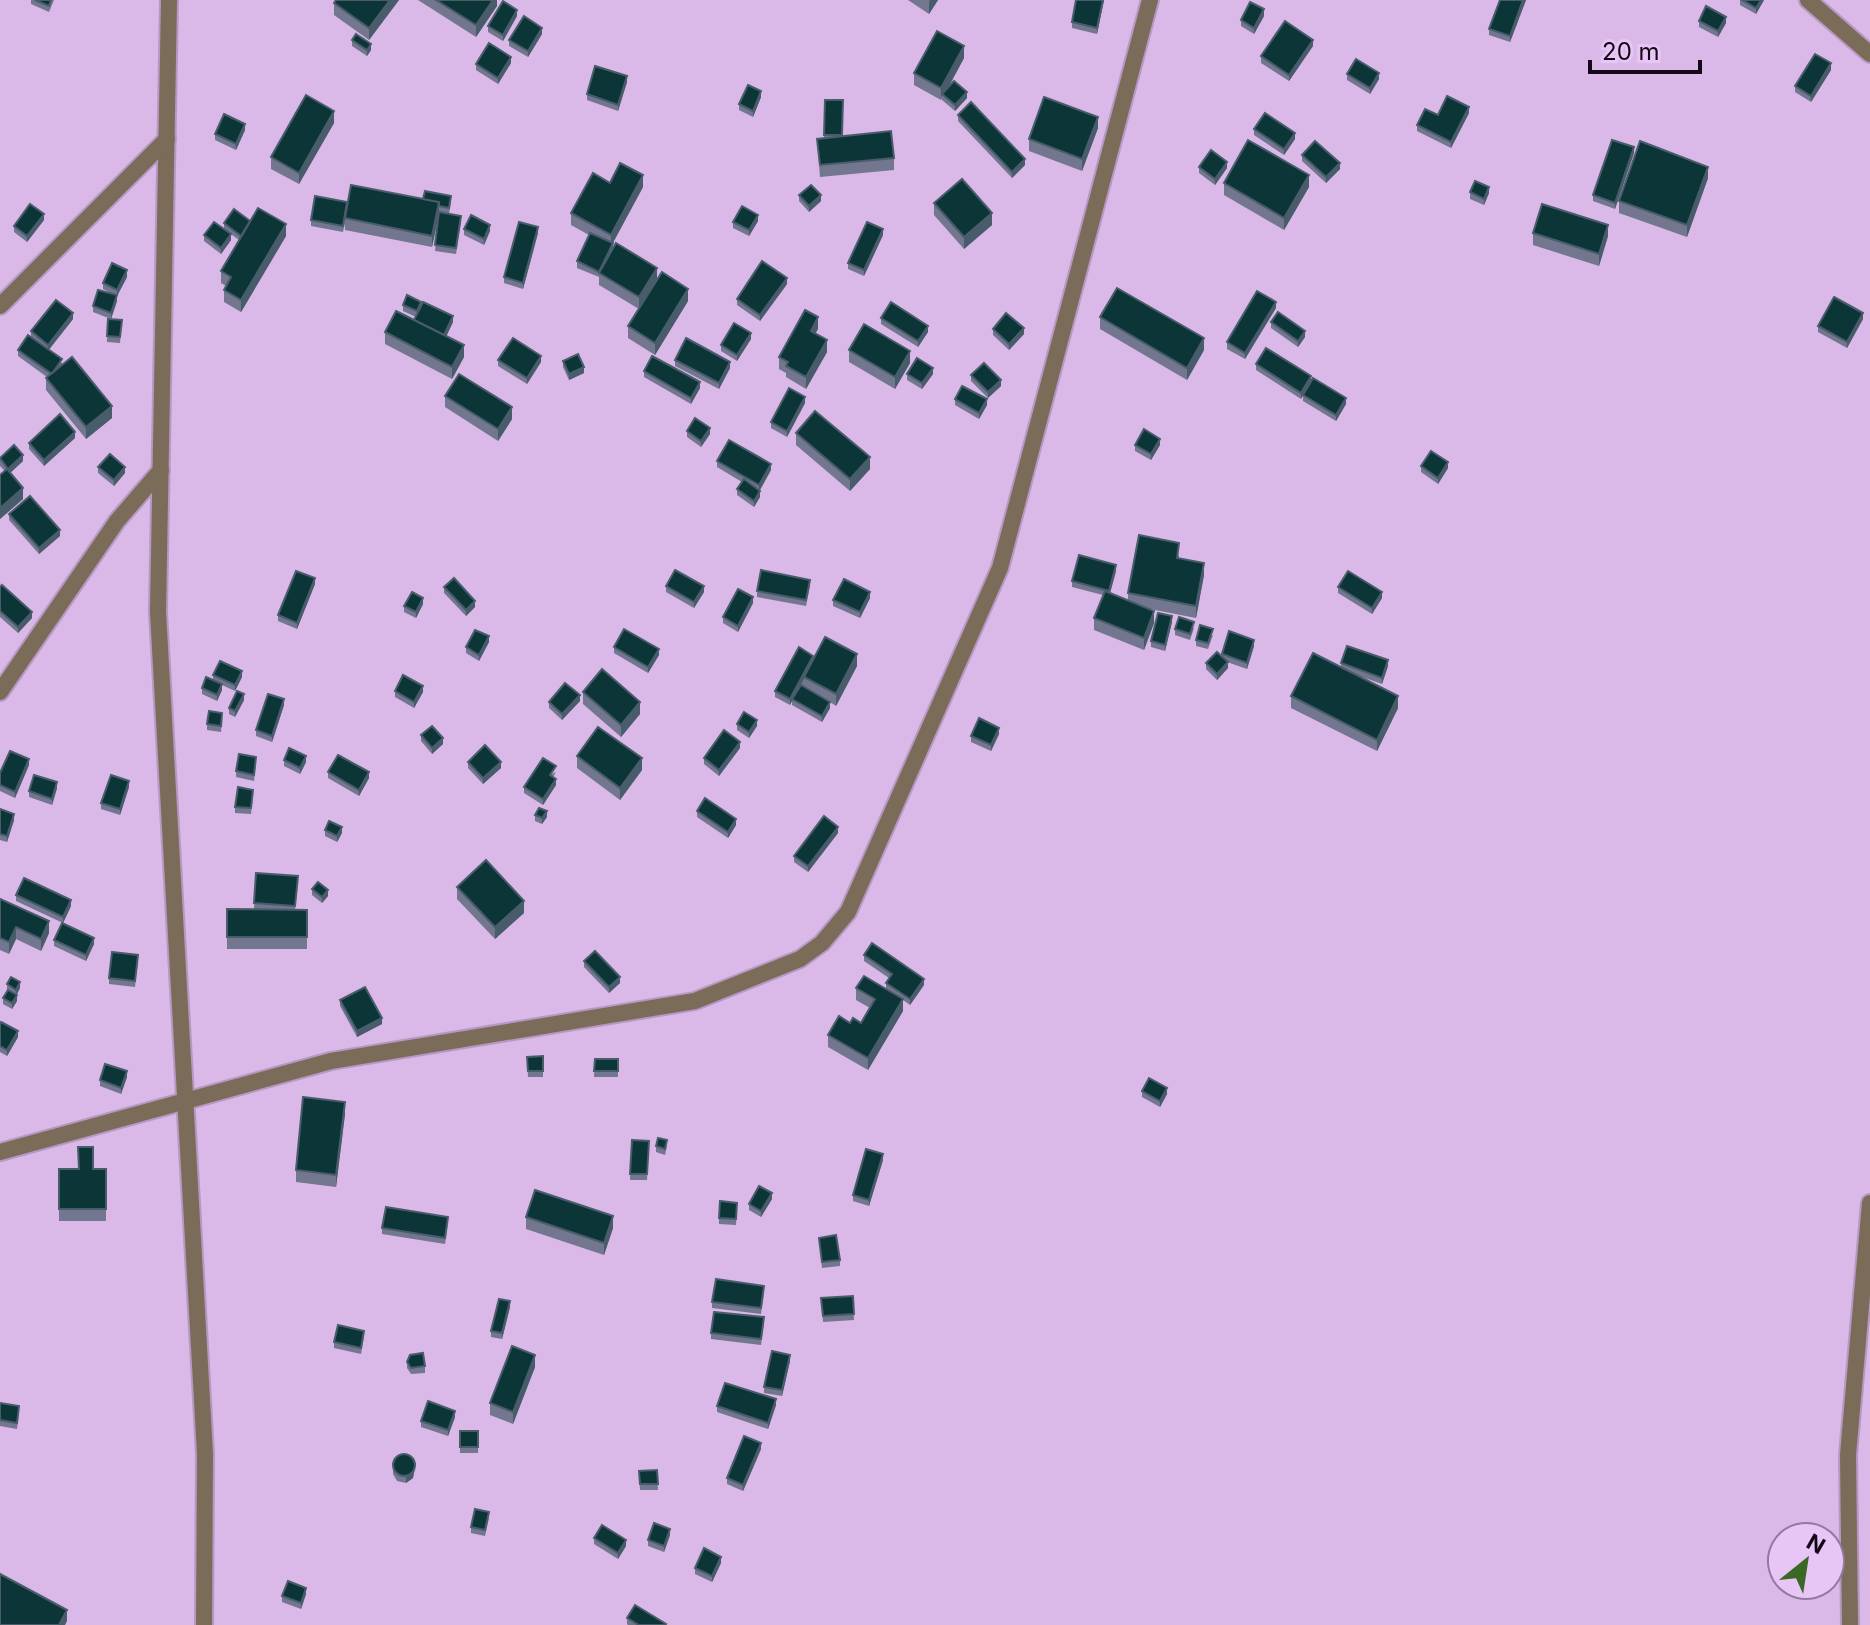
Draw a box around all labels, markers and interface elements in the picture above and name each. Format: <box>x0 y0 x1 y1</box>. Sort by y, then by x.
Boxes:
scale bar <box>1590 24 1700 74</box>
text: 20 m <box>1602 37 1660 66</box>
north arrow <box>1766 1521 1846 1601</box>
text: N <box>1802 1528 1830 1559</box>

